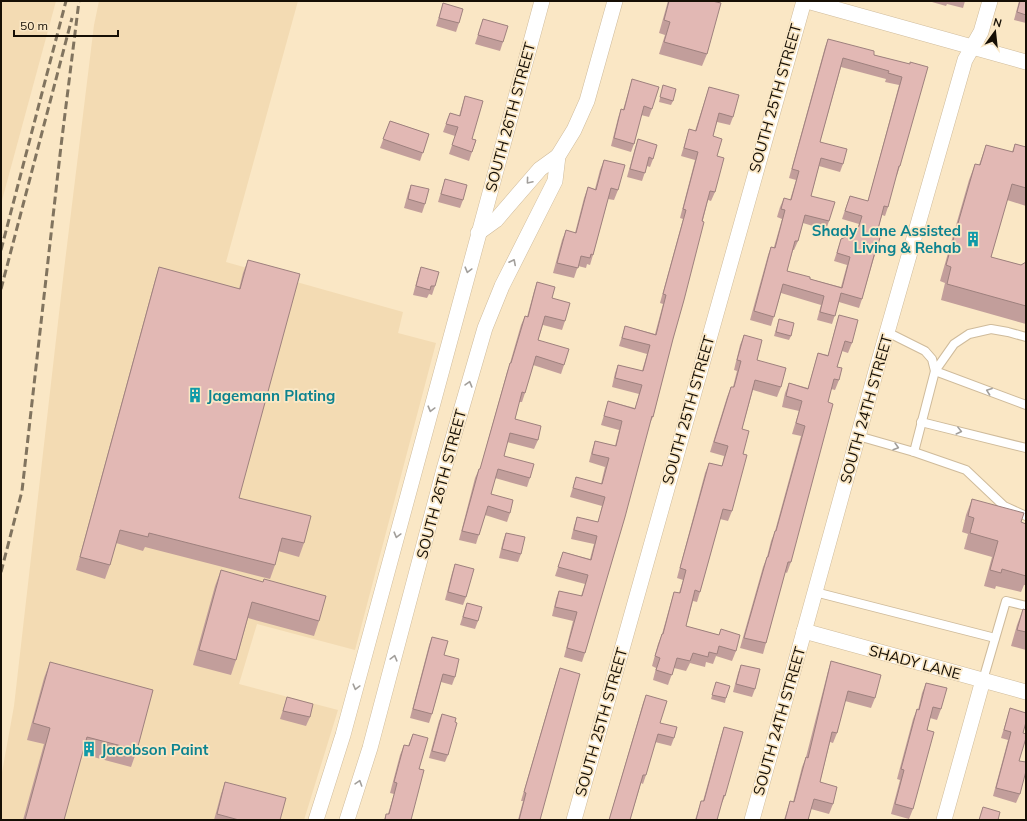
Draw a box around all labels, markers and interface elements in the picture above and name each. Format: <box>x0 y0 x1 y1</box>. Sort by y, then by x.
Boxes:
scale bar <box>14 12 118 38</box>
north arrow <box>975 12 1015 52</box>
text: N <box>992 15 1003 30</box>
text: 50 m <box>20 18 48 33</box>
street label: SOUTH 25TH STREET <box>745 21 805 175</box>
street label: SOUTH 26TH STREET <box>481 40 539 194</box>
one-way arrow <box>527 177 534 184</box>
place label: Shady Lane Assisted Living & Rehab <box>812 221 961 257</box>
building icon: Shady Lane Assisted Living & Rehab <box>964 230 982 248</box>
one-way arrow <box>509 259 516 266</box>
one-way arrow <box>464 267 473 274</box>
street label: SOUTH 24TH STREET <box>836 332 896 486</box>
street label: SOUTH 25TH STREET <box>658 333 718 487</box>
one-way arrow <box>464 381 473 388</box>
building icon: Jagemann Plating <box>186 386 204 404</box>
place label: Jagemann Plating <box>207 386 335 405</box>
one-way arrow <box>986 387 993 396</box>
one-way arrow <box>427 406 435 413</box>
street label: SOUTH 26TH STREET <box>412 407 470 561</box>
one-way arrow <box>956 427 962 435</box>
one-way arrow <box>892 442 899 451</box>
one-way arrow <box>393 531 402 538</box>
street label: SHADY LANE <box>867 641 963 683</box>
street label: SOUTH 24TH STREET <box>749 644 809 798</box>
street label: SOUTH 25TH STREET <box>571 645 631 799</box>
one-way arrow <box>390 655 398 661</box>
one-way arrow <box>352 684 360 691</box>
building icon: Jacobson Paint <box>80 740 98 758</box>
place label: Jacobson Paint <box>101 740 209 759</box>
one-way arrow <box>354 780 363 787</box>

